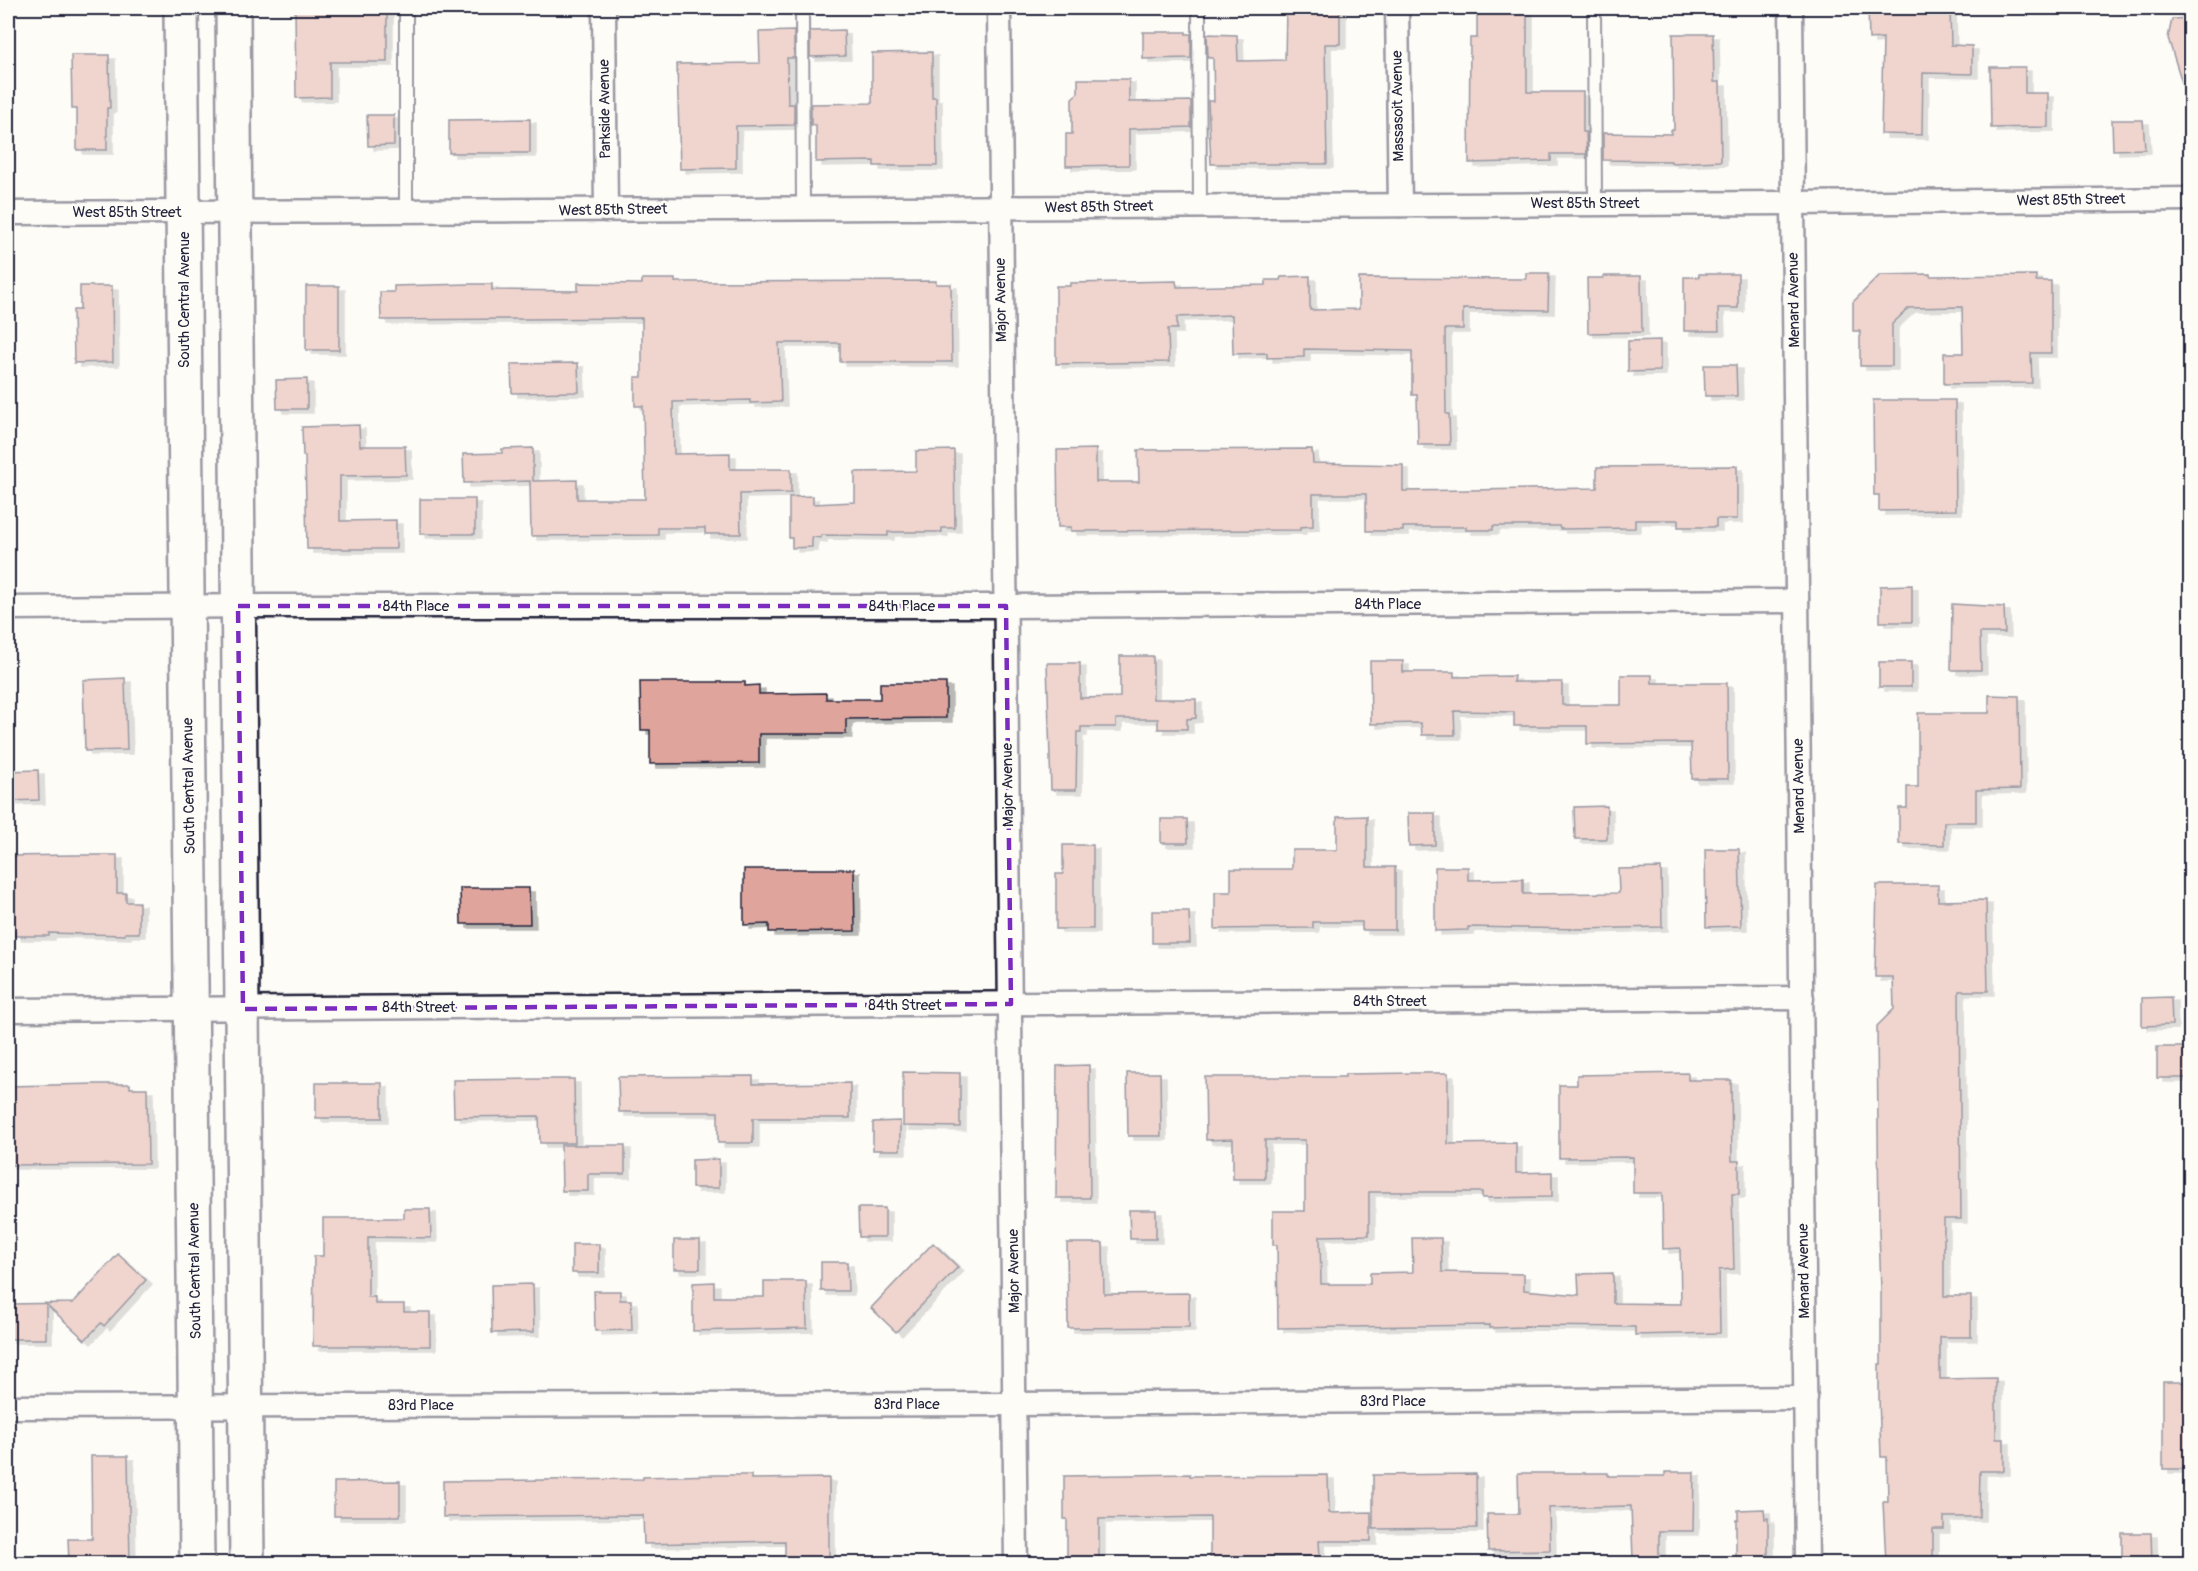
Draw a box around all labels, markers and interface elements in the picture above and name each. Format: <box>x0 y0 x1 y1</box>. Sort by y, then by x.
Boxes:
street label: Massasoit Avenue <box>1388 50 1408 162</box>
street label: Parkside Avenue <box>595 58 615 159</box>
street label: West 85th Street <box>2016 190 2127 210</box>
street label: West 85th Street <box>1531 194 1640 213</box>
street label: West 85th Street <box>1044 197 1155 217</box>
street label: West 85th Street <box>558 200 669 220</box>
street label: West 85th Street <box>73 203 182 222</box>
street label: South Central Avenue <box>175 231 194 368</box>
street label: Menard Avenue <box>1784 252 1804 348</box>
street label: Major Avenue <box>991 257 1011 342</box>
street label: 84th Place <box>1355 595 1422 614</box>
street label: 84th Place <box>383 597 450 616</box>
street label: 84th Place <box>869 597 936 616</box>
street label: South Central Avenue <box>178 717 200 854</box>
street label: Menard Avenue <box>1789 738 1809 834</box>
street label: Major Avenue <box>998 742 1018 827</box>
street label: 84th Street <box>1353 992 1428 1011</box>
street label: 84th Street <box>868 996 943 1015</box>
street label: 84th Street <box>382 998 457 1017</box>
street label: South Central Avenue <box>184 1202 206 1339</box>
street label: Menard Avenue <box>1794 1223 1814 1319</box>
street label: Major Avenue <box>1004 1228 1024 1313</box>
street label: 83rd Place <box>1360 1392 1426 1411</box>
street label: 83rd Place <box>874 1395 940 1414</box>
street label: 83rd Place <box>388 1396 454 1415</box>

